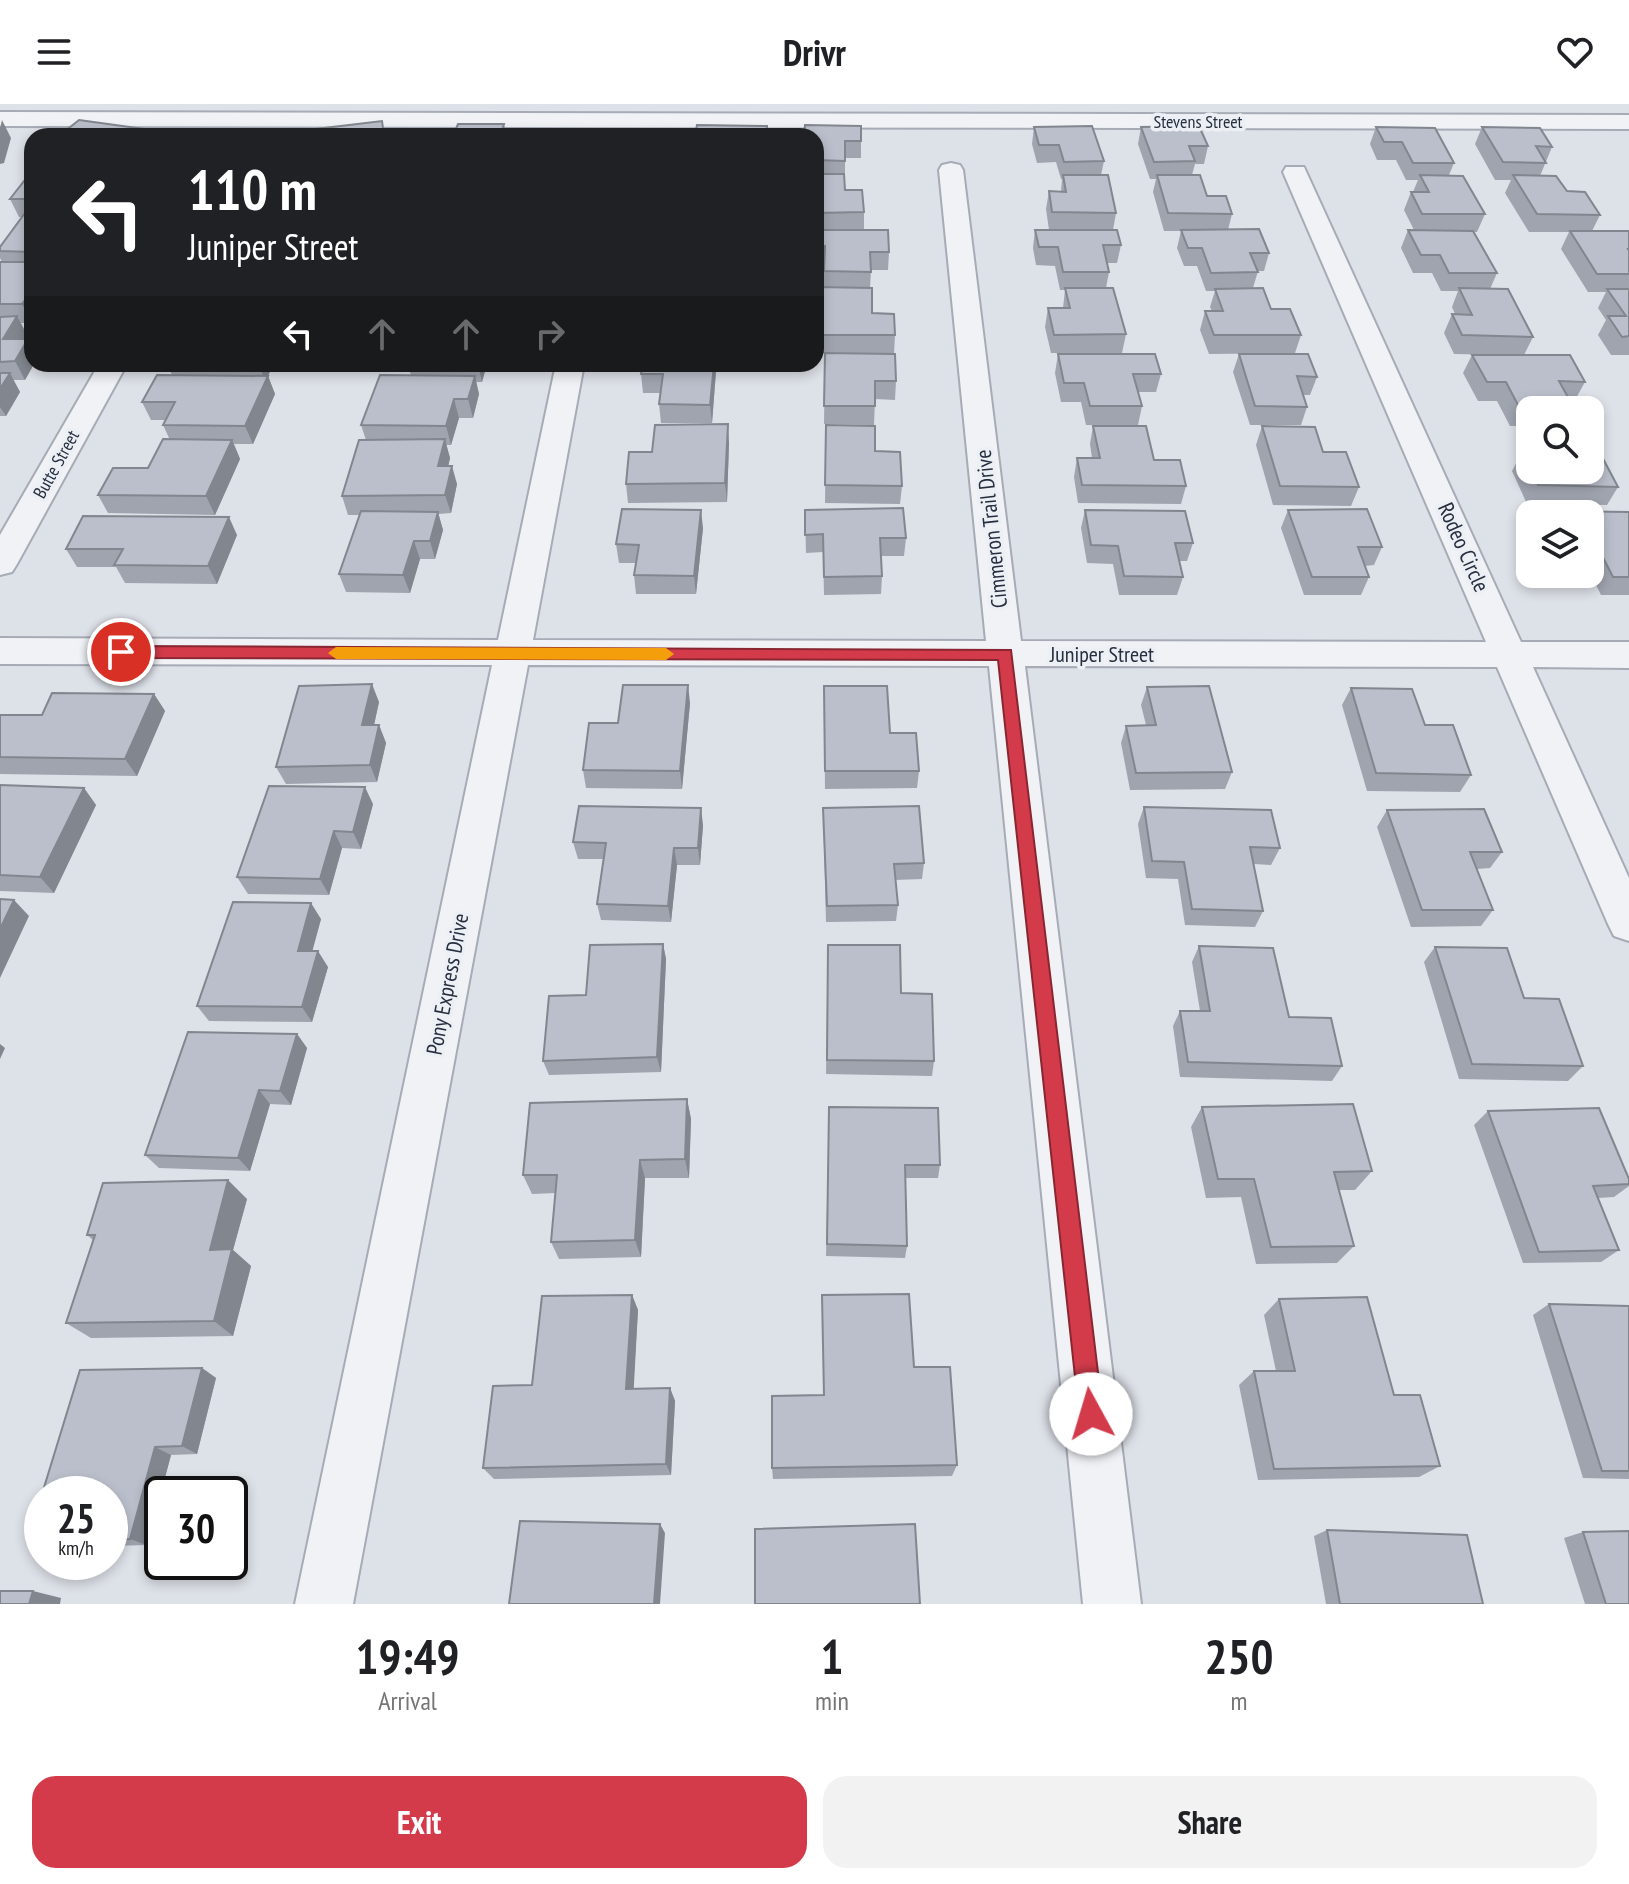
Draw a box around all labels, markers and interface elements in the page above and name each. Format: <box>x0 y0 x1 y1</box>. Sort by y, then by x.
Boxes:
text: Drivr <box>783 29 846 76</box>
icon: menu <box>32 30 76 74</box>
icon: heart <box>1553 30 1597 74</box>
street label: Stevens Street <box>1153 110 1243 133</box>
text: 110 m <box>188 153 317 225</box>
icon: left <box>56 160 160 264</box>
text: Juniper Street <box>188 223 358 270</box>
icon: left <box>276 312 320 356</box>
icon: ahead <box>360 312 404 356</box>
icon: ahead <box>444 312 488 356</box>
icon: right <box>528 312 572 356</box>
map controls <box>1516 396 1604 588</box>
button: search <box>1516 396 1604 484</box>
street label: Butte Street <box>28 426 84 502</box>
street label: Cimmeron Trail Drive <box>969 448 1013 610</box>
street label: Rodeo Circle <box>1432 498 1496 596</box>
button: layers <box>1516 500 1604 588</box>
pin <box>87 618 155 686</box>
icon: arrive <box>99 630 143 674</box>
street label: Juniper Street <box>1049 640 1154 668</box>
street label: Pony Express Drive <box>420 911 474 1057</box>
position arrow <box>1049 1372 1133 1456</box>
speed limit sign: 30 <box>144 1476 248 1580</box>
text: 25 <box>57 1492 95 1544</box>
text: km/h <box>58 1535 94 1561</box>
text: 19:49 <box>356 1625 459 1687</box>
text: 1 <box>821 1625 843 1687</box>
text: 250 <box>1205 1625 1273 1687</box>
text: Arrival <box>378 1684 437 1717</box>
text: min <box>815 1684 849 1717</box>
text: m <box>1231 1684 1247 1717</box>
button: Exit <box>32 1776 807 1868</box>
button: Share <box>823 1776 1597 1868</box>

